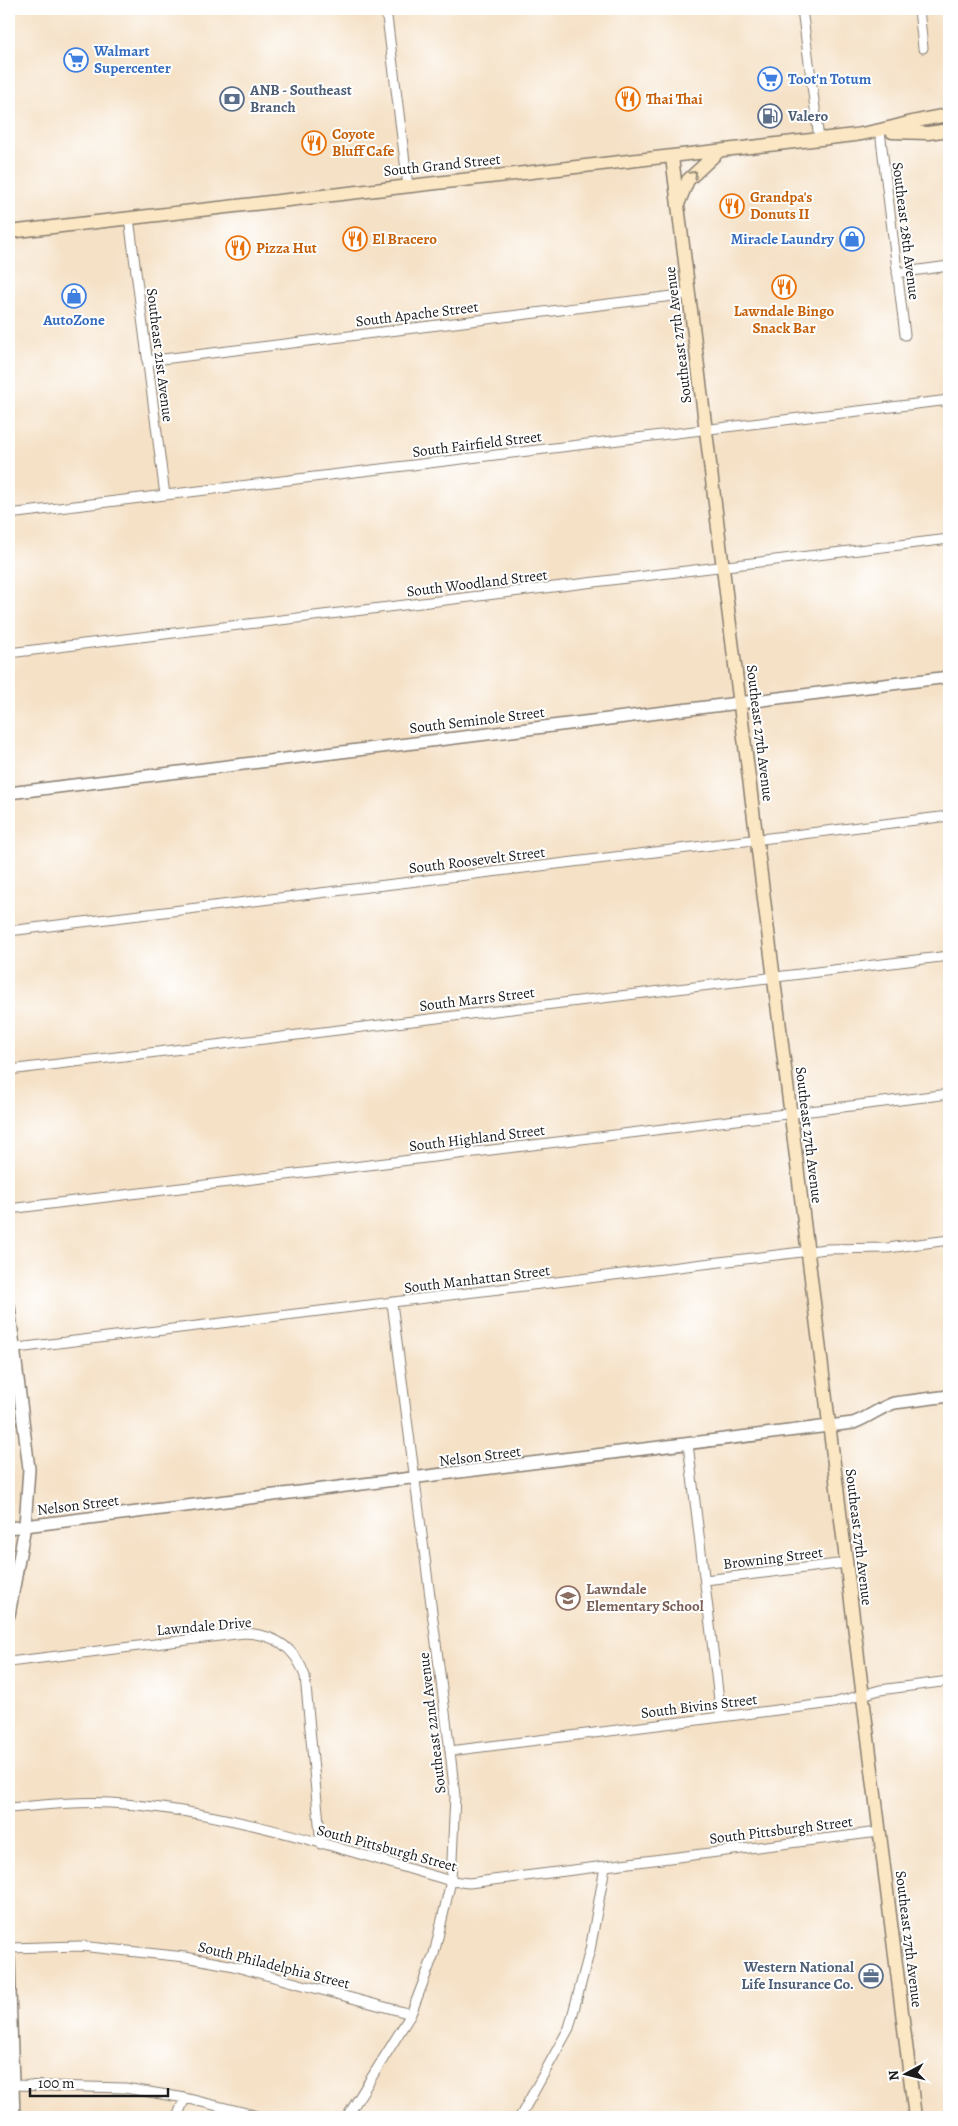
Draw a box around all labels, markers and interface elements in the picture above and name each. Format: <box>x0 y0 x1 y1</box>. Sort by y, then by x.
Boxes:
place label: Walmart Supercenter <box>93 41 171 78</box>
supermarket icon: Walmart Supercenter <box>63 47 89 73</box>
supermarket icon: Toot'n Totum <box>757 66 783 92</box>
place label: Toot'n Totum <box>788 69 872 89</box>
place label: ANB - Southeast Branch <box>249 80 352 117</box>
bank icon: ANB - Southeast Branch <box>219 86 245 112</box>
restaurant icon: Thai Thai <box>615 86 641 112</box>
place label: Thai Thai <box>646 89 703 109</box>
fuel station icon: Valero <box>757 103 783 129</box>
place label: Valero <box>787 106 828 126</box>
place label: Coyote Bluff Cafe <box>332 124 395 161</box>
restaurant icon: Coyote Bluff Cafe <box>301 130 327 156</box>
street label: South Grand Street <box>382 149 502 181</box>
street label: Southeast 28th Avenue <box>888 161 924 301</box>
one-way arrow <box>688 171 697 180</box>
place label: Grandpa's Donuts II <box>750 187 812 224</box>
restaurant icon: Grandpa's Donuts II <box>719 193 745 219</box>
restaurant icon: El Bracero <box>342 226 368 252</box>
shop icon: Miracle Laundry <box>839 226 865 252</box>
place label: El Bracero <box>372 229 437 249</box>
place label: Miracle Laundry <box>731 229 835 249</box>
restaurant icon: Pizza Hut <box>225 235 251 261</box>
place label: Pizza Hut <box>256 238 317 258</box>
street label: Southeast 27th Avenue <box>660 265 696 405</box>
restaurant icon: Lawndale Bingo Snack Bar <box>771 274 797 300</box>
shop icon: AutoZone <box>61 283 87 309</box>
street label: Southeast 21st Avenue <box>142 287 178 423</box>
street label: South Apache Street <box>354 297 480 331</box>
place label: Lawndale Bingo Snack Bar <box>734 301 835 338</box>
place label: AutoZone <box>42 310 105 330</box>
street label: South Fairfield Street <box>411 426 543 462</box>
street label: South Woodland Street <box>405 564 549 602</box>
street label: Southeast 27th Avenue <box>742 663 778 803</box>
street label: South Seminole Street <box>408 702 546 738</box>
street label: South Roosevelt Street <box>408 842 546 878</box>
street label: South Marrs Street <box>418 982 536 1016</box>
street label: Southeast 27th Avenue <box>791 1065 827 1205</box>
street label: South Highland Street <box>408 1120 546 1156</box>
street label: South Manhattan Street <box>403 1260 551 1298</box>
street label: Nelson Street <box>438 1441 522 1471</box>
street label: Southeast 27th Avenue <box>841 1467 877 1607</box>
street label: Nelson Street <box>36 1490 120 1520</box>
street label: Browning Street <box>722 1542 824 1574</box>
place label: Lawndale Elementary School <box>586 1579 704 1616</box>
school or university icon: Lawndale Elementary School <box>555 1585 581 1611</box>
street label: Lawndale Drive <box>156 1612 253 1640</box>
street label: Southeast 22nd Avenue <box>413 1651 451 1795</box>
street label: South Bivins Street <box>640 1689 758 1723</box>
street label: South Pittsburgh Street <box>708 1811 854 1849</box>
street label: South Pittsburgh Street <box>315 1820 459 1876</box>
street label: Southeast 27th Avenue <box>891 1869 927 2009</box>
street label: South Philadelphia Street <box>196 1936 352 1994</box>
place label: Western National Life Insurance Co. <box>741 1957 854 1994</box>
office icon: Western National Life Insurance Co. <box>858 1963 884 1989</box>
north arrow <box>880 2048 930 2098</box>
scale bar <box>30 2066 168 2098</box>
text: N <box>884 2069 904 2082</box>
text: 100 m <box>38 2073 75 2093</box>

